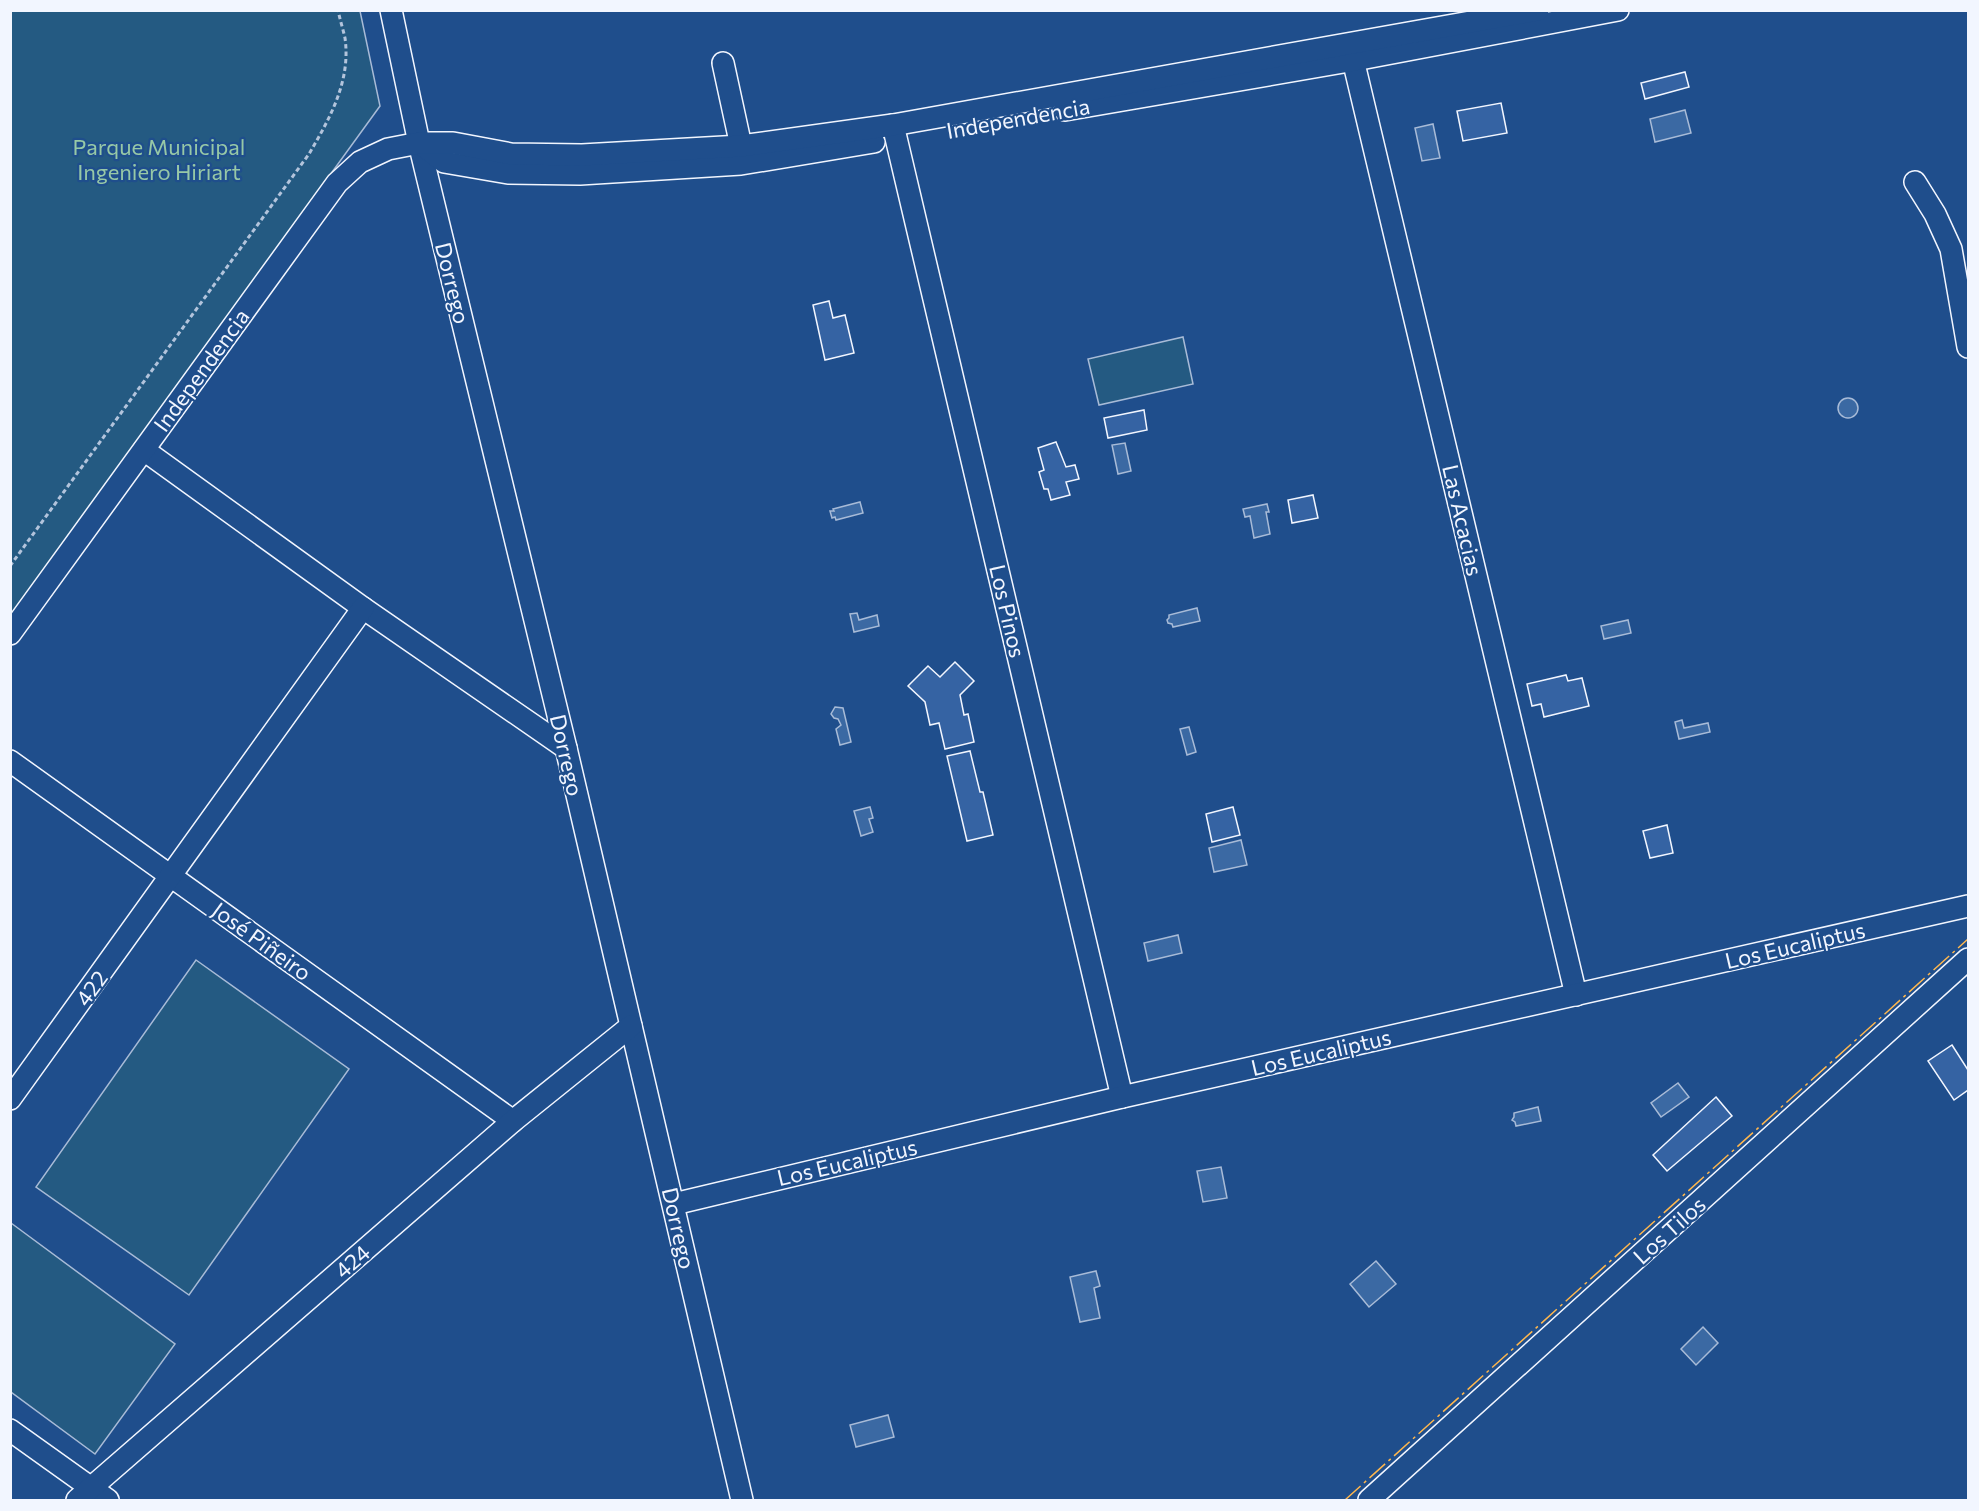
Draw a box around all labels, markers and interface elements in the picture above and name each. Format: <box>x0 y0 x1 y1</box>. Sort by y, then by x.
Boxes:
street label: Independencia <box>944 92 1092 144</box>
park label: Parque Municipal Ingeniero Hiriart <box>73 133 245 185</box>
street label: Dorrego <box>430 239 476 327</box>
street label: Independencia <box>147 303 255 437</box>
street label: Las Acacias <box>1437 462 1489 578</box>
street label: Los Pinos <box>984 562 1032 660</box>
street label: Dorrego <box>545 712 589 798</box>
street label: José Piñeiro <box>207 896 317 986</box>
street label: Los Eucaliptus <box>1722 916 1868 974</box>
street label: 422 <box>69 965 113 1011</box>
street label: Los Eucaliptus <box>1248 1023 1394 1081</box>
street label: Los Eucaliptus <box>774 1133 920 1191</box>
street label: Dorrego <box>657 1185 701 1271</box>
street label: Los Tilos <box>1627 1191 1711 1269</box>
street label: 424 <box>329 1238 375 1284</box>

